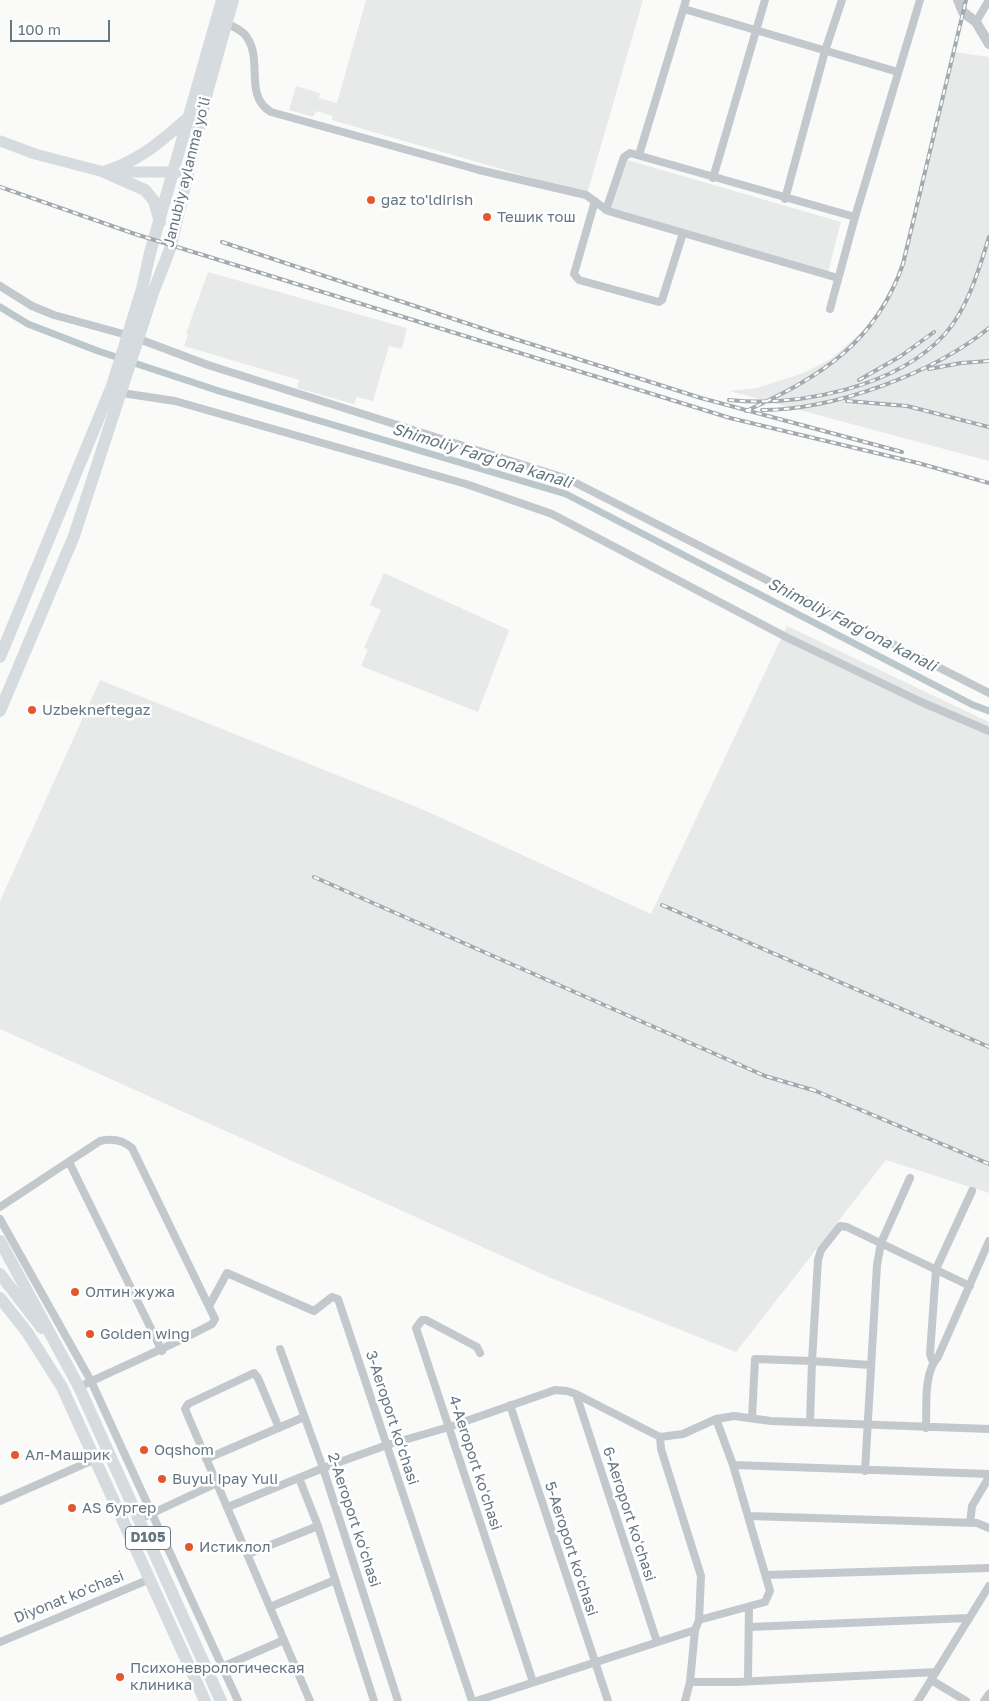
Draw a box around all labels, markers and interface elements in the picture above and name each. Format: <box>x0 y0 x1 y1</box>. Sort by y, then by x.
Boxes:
scale bar <box>12 10 112 42</box>
text: 100 m <box>18 20 61 38</box>
street label: Janubiy aylanma yoʻli <box>160 95 214 249</box>
place label: gaz to'ldirish <box>381 191 473 209</box>
marker: gaz to'ldirish <box>365 194 377 206</box>
place label: Тешик тош <box>497 208 576 226</box>
marker: Тешик тош <box>481 211 493 223</box>
water label: Shimoliy Fargʻona kanali <box>390 419 574 493</box>
water label: Shimoliy Fargʻona kanali <box>764 574 940 676</box>
place label: Uzbekneftegaz <box>42 701 150 719</box>
marker: Uzbekneftegaz <box>26 704 38 716</box>
place label: Олтин жужа <box>85 1283 175 1301</box>
marker: Олтин жужа <box>69 1286 81 1298</box>
place label: Golden wing <box>100 1325 190 1343</box>
marker: Golden wing <box>84 1328 96 1340</box>
street label: 3-Aeroport koʻchasi <box>362 1349 422 1487</box>
street label: 4-Aeroport koʻchasi <box>445 1393 505 1533</box>
place label: Oqshom <box>154 1441 214 1459</box>
marker: Oqshom <box>138 1444 150 1456</box>
street label: 6-Aeroport koʻchasi <box>599 1444 659 1584</box>
place label: Ал-Машрик <box>25 1446 110 1464</box>
marker: Ал-Машрик <box>9 1449 21 1461</box>
street label: 2-Aeroport koʻchasi <box>324 1451 384 1589</box>
place label: Buyul Ipay Yuli <box>172 1470 278 1488</box>
marker: Buyul Ipay Yuli <box>156 1473 168 1485</box>
street label: 5-Aeroport koʻchasi <box>541 1480 601 1618</box>
place label: AS бургер <box>82 1499 156 1517</box>
marker: AS бургер <box>66 1502 78 1514</box>
road number: D105 <box>126 1526 170 1550</box>
place label: Истиклол <box>199 1538 270 1556</box>
marker: Истиклол <box>183 1541 195 1553</box>
street label: Diyonat ko'chasi <box>11 1567 127 1627</box>
place label: Психоневрологическая клиника <box>130 1659 304 1694</box>
marker: Психоневрологическая клиника <box>114 1671 126 1683</box>

